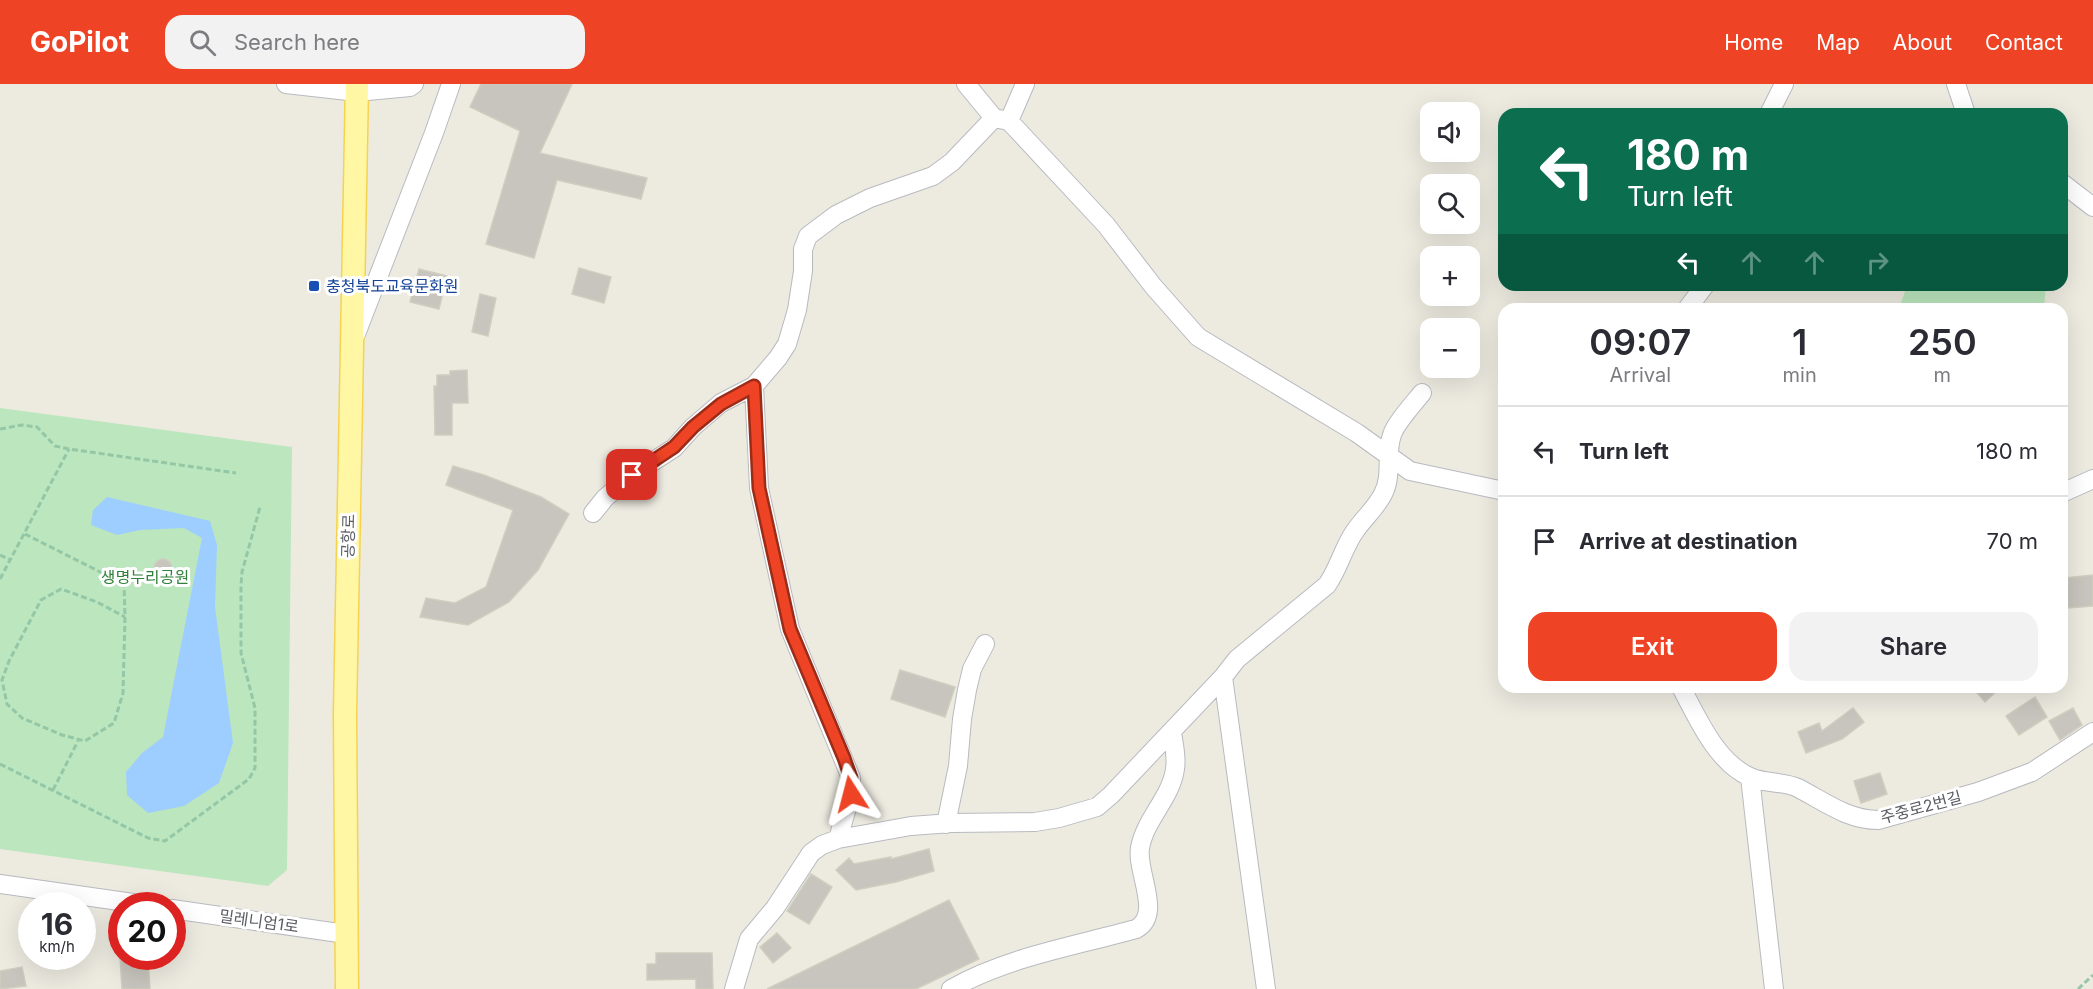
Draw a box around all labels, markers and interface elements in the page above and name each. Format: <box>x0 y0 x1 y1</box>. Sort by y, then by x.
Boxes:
search box <box>165 15 585 69</box>
text: GoPilot <box>30 25 129 59</box>
icon: search <box>186 26 219 59</box>
text: Search here <box>234 29 360 55</box>
text: Home <box>1724 30 1783 55</box>
text: Map <box>1816 30 1860 55</box>
text: About <box>1893 30 1952 55</box>
text: Contact <box>1985 30 2063 55</box>
map controls <box>1420 102 1480 378</box>
button: sound <box>1420 102 1480 162</box>
text: 180 m <box>1627 129 1749 180</box>
icon: left <box>1528 132 1606 210</box>
button: search <box>1420 174 1480 234</box>
text: Turn left <box>1627 180 1733 213</box>
button: + <box>1420 246 1480 306</box>
icon: left <box>1672 246 1705 279</box>
icon: ahead <box>1735 246 1768 279</box>
icon: ahead <box>1798 246 1831 279</box>
icon: right <box>1861 246 1894 279</box>
place label: 충청북도교육문화원 <box>326 276 458 296</box>
marker: 충청북도교육문화원 <box>307 279 321 293</box>
button: − <box>1420 318 1480 378</box>
text: 09:07 <box>1589 320 1691 364</box>
text: 1 <box>1792 320 1807 364</box>
text: 250 <box>1908 320 1977 364</box>
text: Arrival <box>1609 363 1671 387</box>
text: min <box>1783 363 1817 387</box>
text: m <box>1934 363 1951 387</box>
icon: left <box>1528 435 1561 468</box>
text: Turn left <box>1579 438 1669 464</box>
text: 180 m <box>1976 438 2038 464</box>
pin <box>606 449 657 500</box>
icon: arrive <box>615 458 648 491</box>
street label: 공항로 <box>338 513 358 558</box>
icon: arrive <box>1528 525 1561 558</box>
text: Arrive at destination <box>1579 528 1798 554</box>
text: 70 m <box>1987 528 2038 554</box>
park label: 생명누리공원 <box>101 567 189 587</box>
button: Exit <box>1528 612 1777 681</box>
button: Share <box>1789 612 2038 681</box>
position arrow <box>819 762 883 826</box>
street label: 주중로2번길 <box>1878 787 1964 827</box>
speed limit sign: 20 <box>108 892 186 970</box>
text: 16 <box>41 906 73 942</box>
street label: 밀레니엄1로 <box>218 906 300 937</box>
text: km/h <box>39 937 75 956</box>

